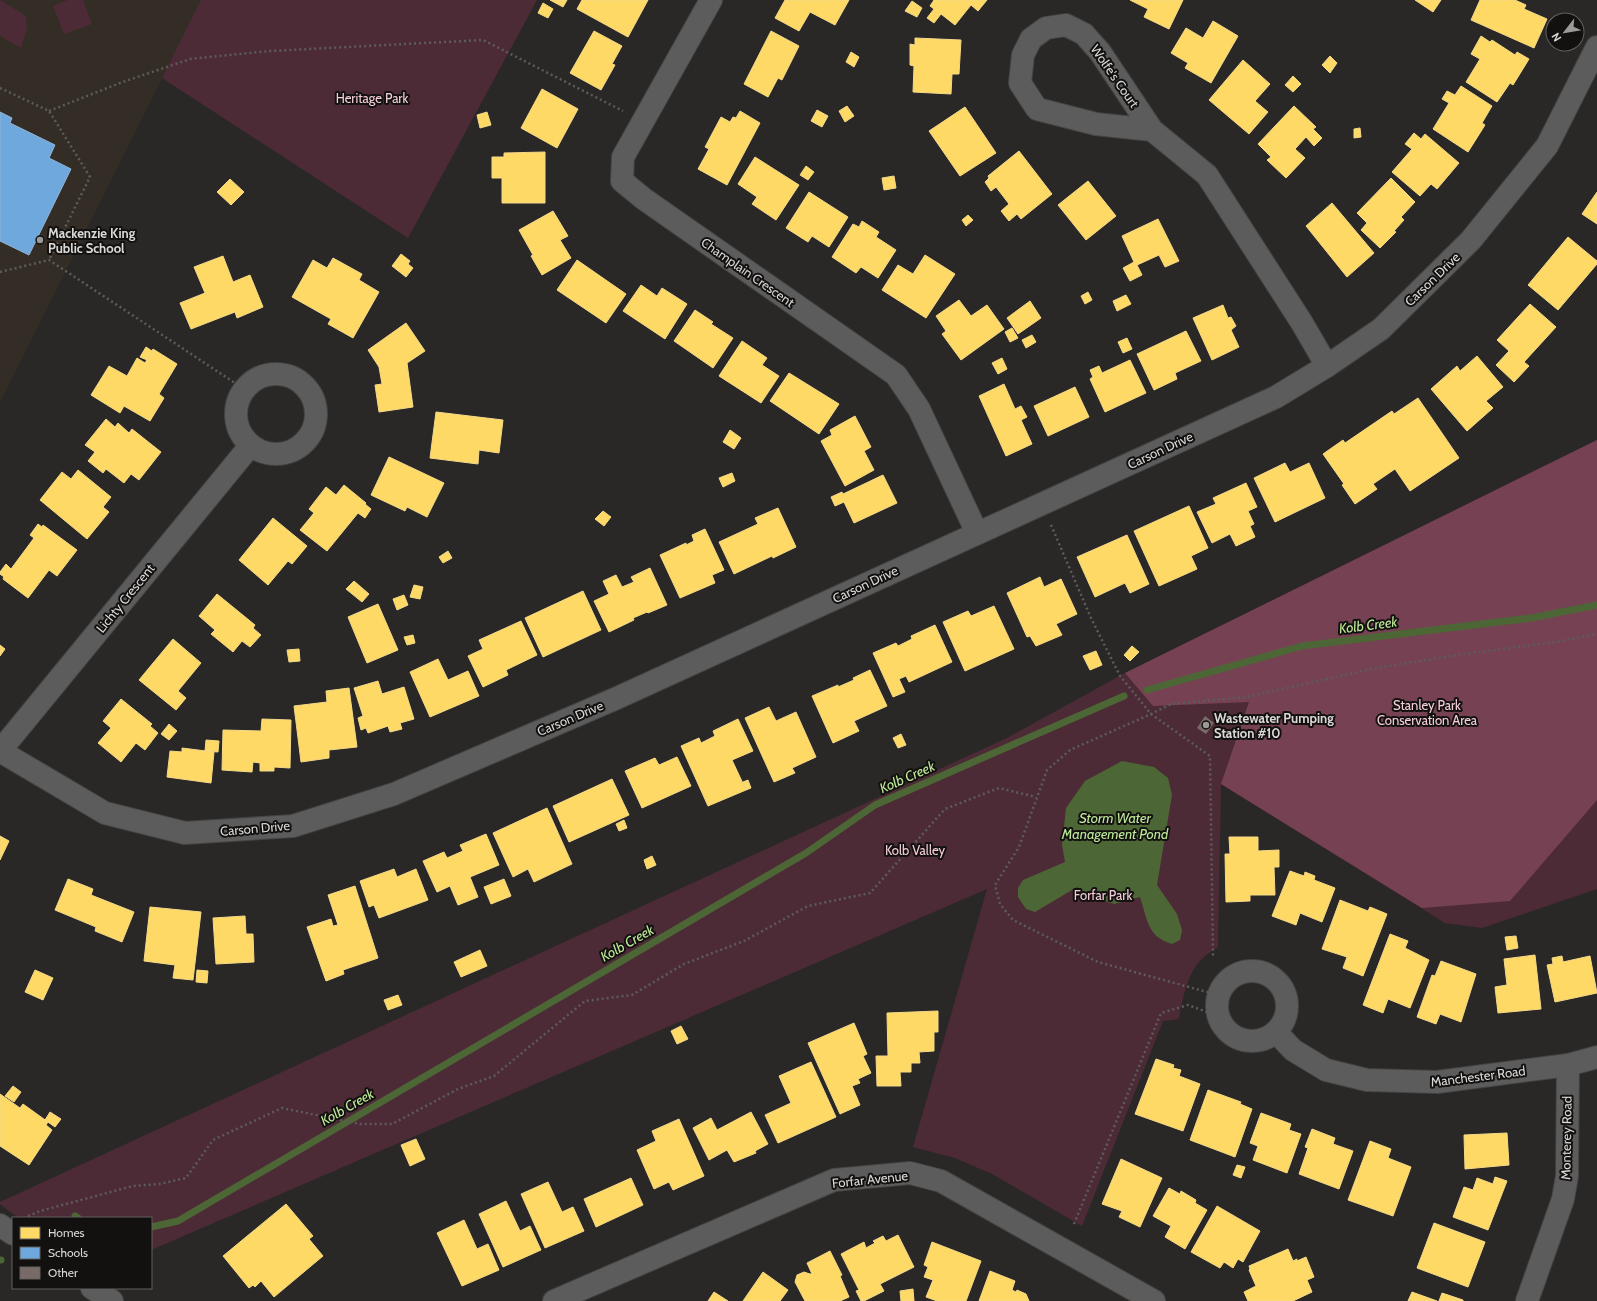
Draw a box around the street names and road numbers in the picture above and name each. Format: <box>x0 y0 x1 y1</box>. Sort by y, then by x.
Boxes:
street label: Wolfe's Court <box>1087 41 1143 111</box>
street label: Champlain Crescent <box>698 234 798 310</box>
street label: Carson Drive <box>1401 249 1463 309</box>
street label: Carson Drive <box>1125 428 1196 472</box>
street label: Lichty Crescent <box>92 560 158 636</box>
street label: Carson Drive <box>830 562 901 606</box>
street label: Carson Drive <box>535 697 606 739</box>
street label: Carson Drive <box>219 817 291 839</box>
street label: Manchester Road <box>1430 1062 1526 1090</box>
street label: Monterey Road <box>1557 1096 1575 1180</box>
street label: Forfar Avenue <box>831 1167 909 1191</box>

